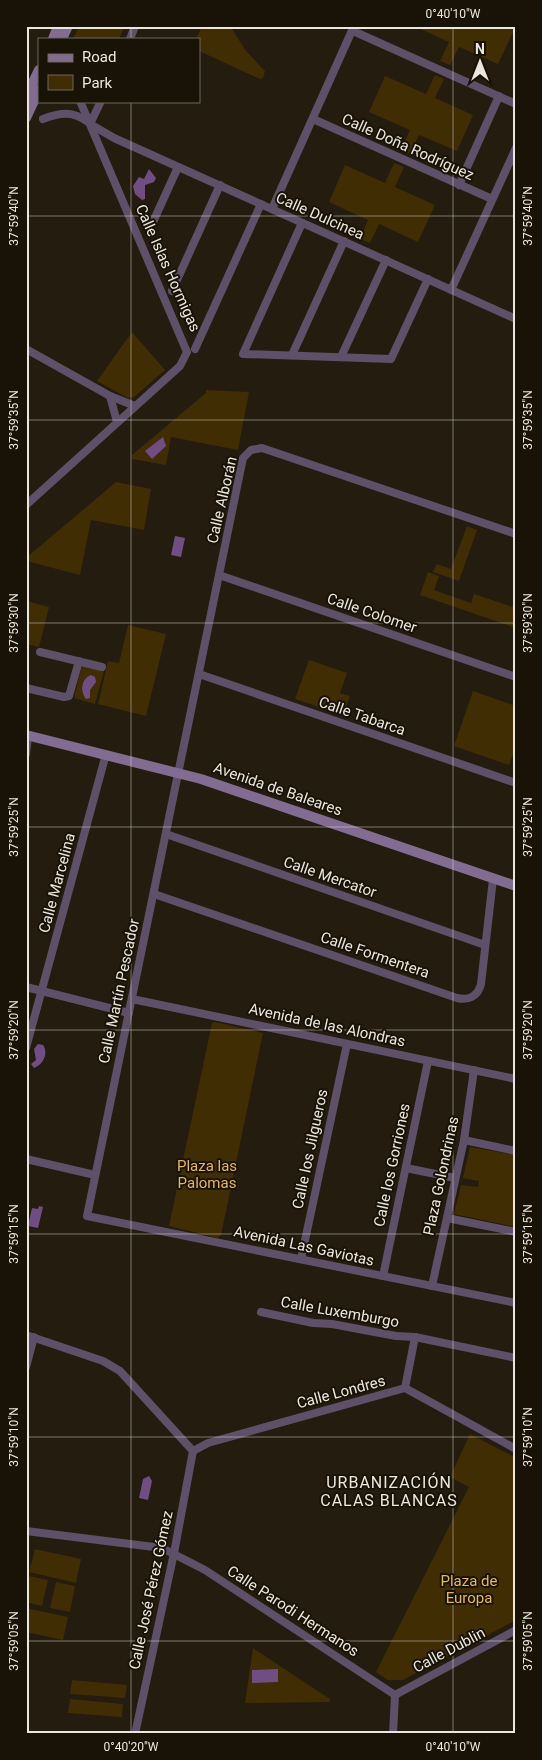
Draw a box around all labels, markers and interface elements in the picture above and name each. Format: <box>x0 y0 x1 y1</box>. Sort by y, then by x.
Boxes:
text: 0°40'10"W <box>426 7 481 21</box>
legend <box>38 38 200 102</box>
north arrow <box>454 38 504 88</box>
text: N <box>475 41 485 57</box>
text: Road <box>82 48 116 66</box>
text: Park <box>82 74 113 92</box>
street label: Calle Doña Rodríguez <box>339 110 477 184</box>
text: 37°59'40"N <box>7 186 21 246</box>
text: 37°59'40"N <box>521 186 535 246</box>
street label: Calle Dulcinea <box>273 189 367 243</box>
street label: Calle Islas Hormigas <box>132 202 204 334</box>
text: 37°59'35"N <box>7 390 21 450</box>
text: 37°59'35"N <box>521 390 535 450</box>
street label: Calle Alborán <box>203 455 241 545</box>
street label: Calle Colomer <box>325 589 419 637</box>
text: 37°59'30"N <box>7 593 21 653</box>
text: 37°59'30"N <box>521 593 535 653</box>
street label: Calle Tabarca <box>316 693 408 739</box>
street label: Avenida de Baleares <box>211 759 345 819</box>
text: 37°59'25"N <box>7 797 21 857</box>
text: 37°59'25"N <box>521 797 535 857</box>
street label: Calle Marcelina <box>35 831 79 935</box>
street label: Calle Mercator <box>281 853 379 901</box>
street label: Calle Martín Pescador <box>95 917 143 1065</box>
street label: Calle Formentera <box>318 928 432 982</box>
text: 37°59'20"N <box>7 1000 21 1060</box>
street label: Avenida de las Alondras <box>247 1000 407 1050</box>
text: 37°59'20"N <box>521 1000 535 1060</box>
street label: Calle los Jilgueros <box>289 1087 331 1211</box>
street label: Calle los Gorriones <box>370 1102 414 1228</box>
street label: Plaza Golondrinas <box>420 1115 462 1237</box>
park label: Plaza las Palomas <box>177 1157 237 1192</box>
text: 37°59'15"N <box>7 1204 21 1264</box>
text: 37°59'15"N <box>521 1204 535 1264</box>
street label: Avenida Las Gaviotas <box>232 1222 376 1270</box>
street label: Calle Luxemburgo <box>279 1293 401 1331</box>
street label: Calle Londres <box>295 1372 387 1412</box>
text: 37°59'10"N <box>7 1407 21 1467</box>
text: 37°59'10"N <box>521 1407 535 1467</box>
district label: URBANIZACIÓN CALAS BLANCAS <box>320 1472 458 1510</box>
street label: Calle José Pérez Gómez <box>125 1509 177 1671</box>
street label: Calle Parodi Hermanos <box>224 1562 362 1660</box>
park label: Plaza de Europa <box>440 1572 498 1607</box>
text: 37°59'05"N <box>7 1611 21 1671</box>
text: 37°59'05"N <box>521 1611 535 1671</box>
street label: Calle Dublin <box>410 1624 488 1676</box>
text: 0°40'20"W <box>104 1740 159 1754</box>
text: 0°40'10"W <box>426 1740 481 1754</box>

